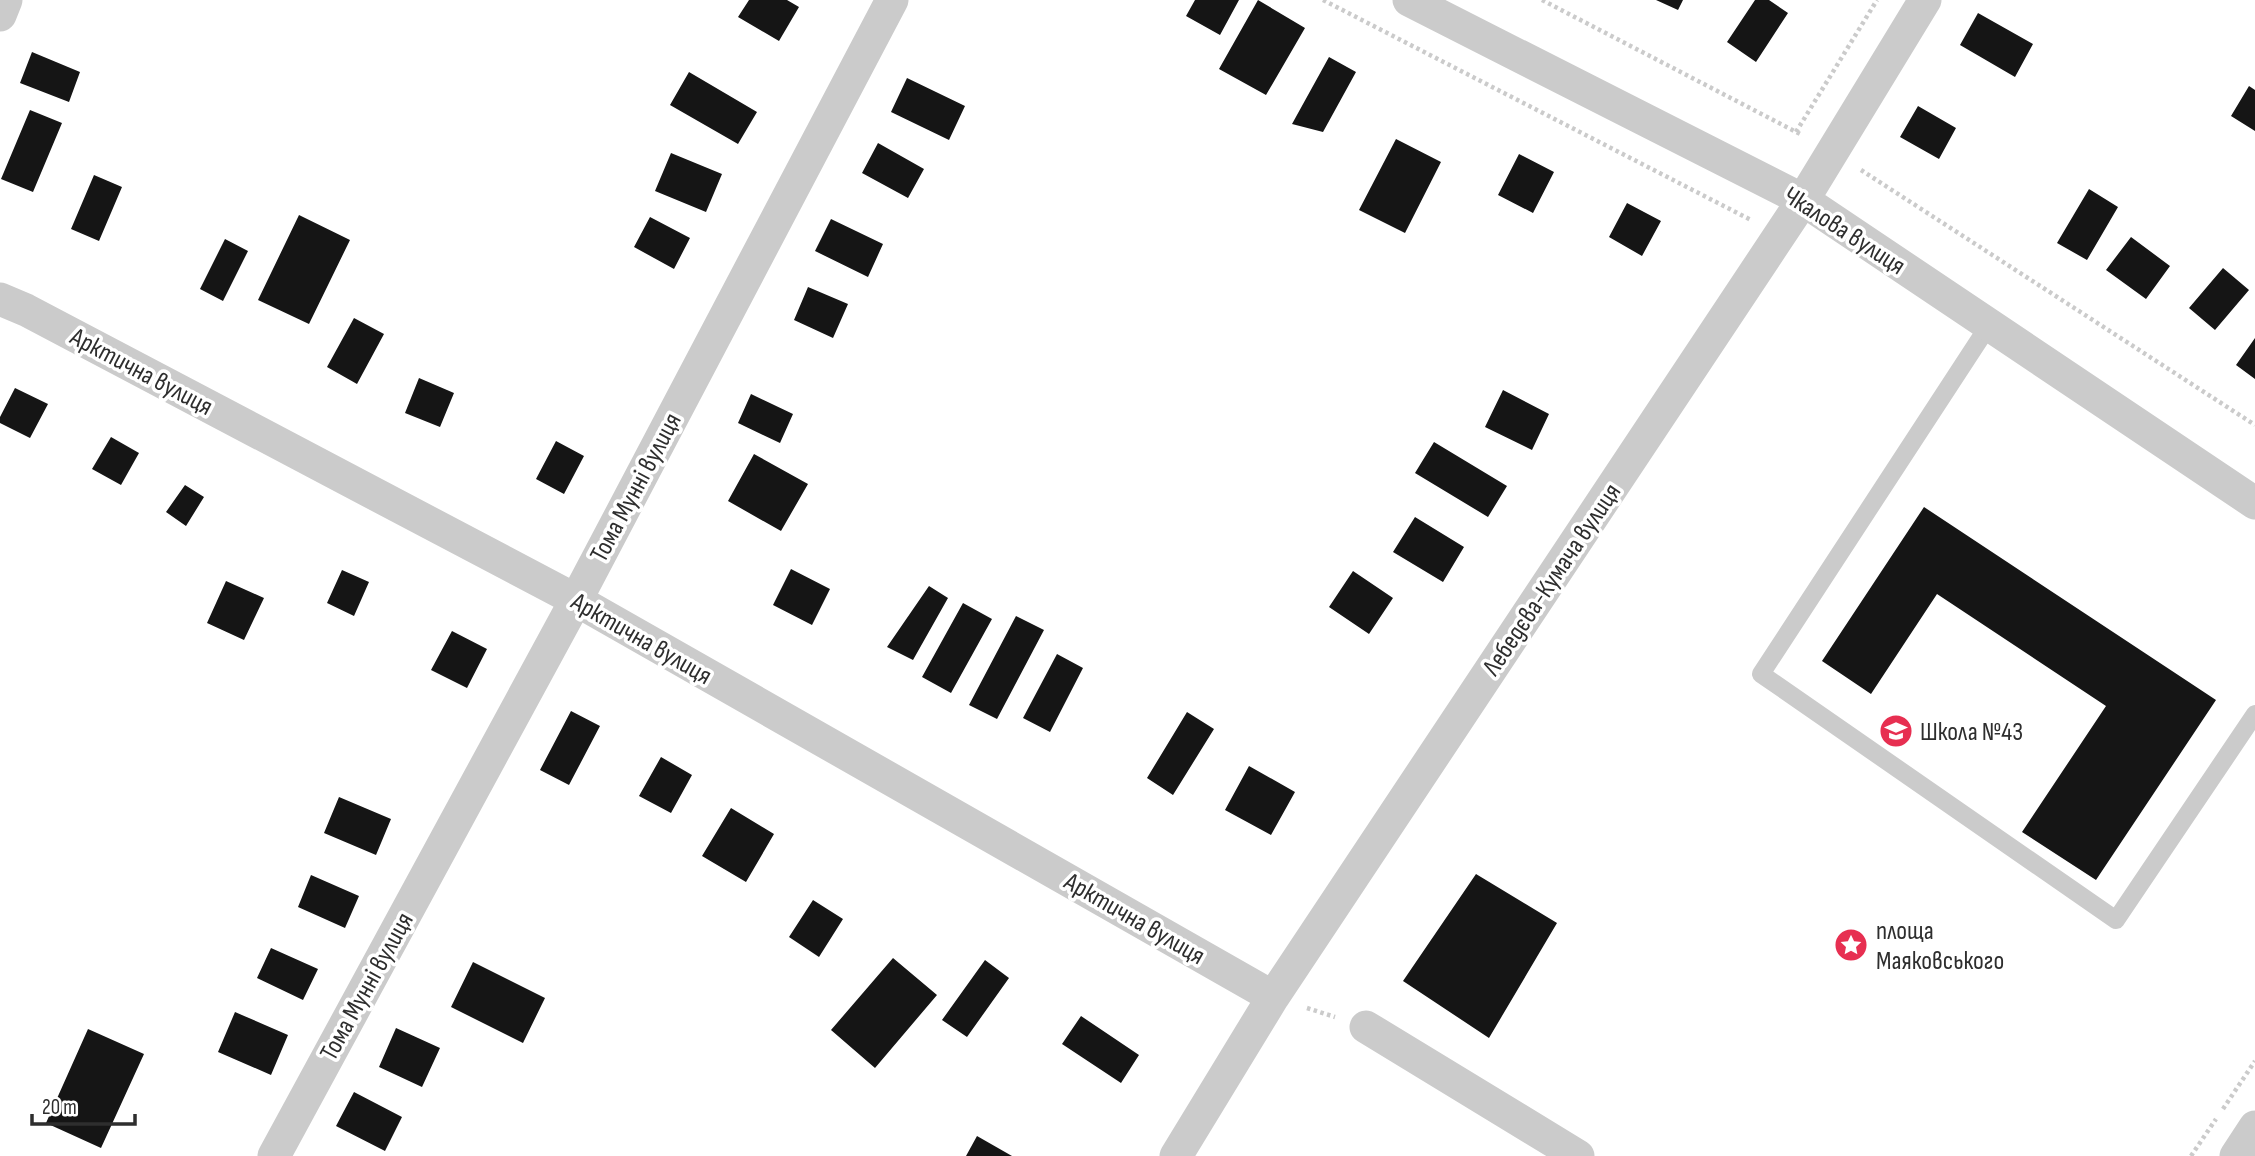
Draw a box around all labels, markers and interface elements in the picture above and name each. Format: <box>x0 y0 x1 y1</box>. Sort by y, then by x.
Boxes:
street label: Чкалова вулиця <box>1777 180 1911 282</box>
street label: Арктична вулиця <box>64 321 218 423</box>
street label: Тома Мунні вулиця <box>584 408 689 568</box>
street label: Лебедєва-Кумача вулиця <box>1476 478 1628 683</box>
street label: Арктична вулиця <box>565 586 717 692</box>
school or university icon: Школа №43 <box>1877 712 1915 750</box>
place label: Школа №43 <box>1920 717 2023 748</box>
street label: Арктична вулиця <box>1058 866 1210 972</box>
street label: Тома Мунні вулиця <box>314 907 421 1066</box>
place label: площа Маяковського <box>1876 916 2004 977</box>
place icon: площа Маяковського <box>1832 926 1870 964</box>
scale bar <box>32 1082 135 1126</box>
text: 20 m <box>42 1095 77 1120</box>

